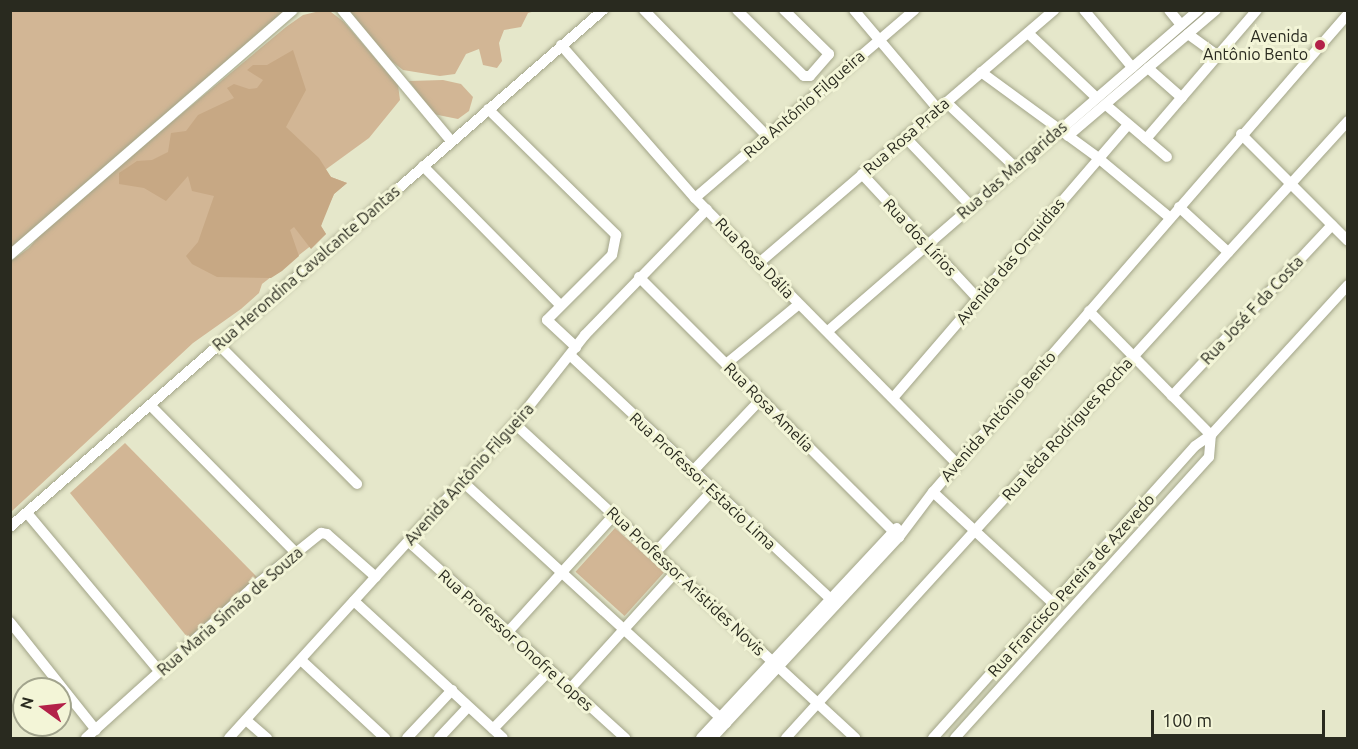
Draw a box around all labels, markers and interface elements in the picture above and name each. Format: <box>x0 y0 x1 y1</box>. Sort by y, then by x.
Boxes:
place label: Avenida Antônio Bento <box>1203 26 1308 64</box>
marker: Avenida Antônio Bento <box>1313 38 1327 52</box>
street label: Rua Antônio Filgueira <box>740 46 868 162</box>
street label: Rua Rosa Prata <box>859 94 953 178</box>
street label: Rua das Margaridas <box>953 117 1071 223</box>
street label: Rua Herondina Cavalcante Dantas <box>209 181 403 355</box>
street label: Rua dos Lírios <box>879 194 961 280</box>
street label: Avenida das Orquidias <box>952 194 1068 328</box>
street label: Rua Rosa Dália <box>712 214 798 302</box>
street label: Rua José F da Costa <box>1197 252 1307 368</box>
street label: Avenida Antônio Bento <box>936 347 1060 485</box>
street label: Rua Iêda Rodrigues Rocha <box>998 354 1136 504</box>
street label: Rua Rosa Amelia <box>720 358 818 456</box>
street label: Avenida Antônio Filgueira <box>400 399 538 549</box>
street label: Rua Professor Estacio Lima <box>626 408 780 554</box>
street label: Rua Francisco Pereira de Azevedo <box>984 489 1158 681</box>
street label: Rua Professor Aristides Novis <box>603 503 769 659</box>
street label: Rua Maria Simão de Souza <box>153 543 307 679</box>
street label: Rua Professor Onofre Lopes <box>435 565 597 715</box>
north arrow <box>12 677 72 737</box>
text: N <box>16 695 37 711</box>
scale bar <box>1154 698 1328 736</box>
text: 100 m <box>1162 710 1212 730</box>

